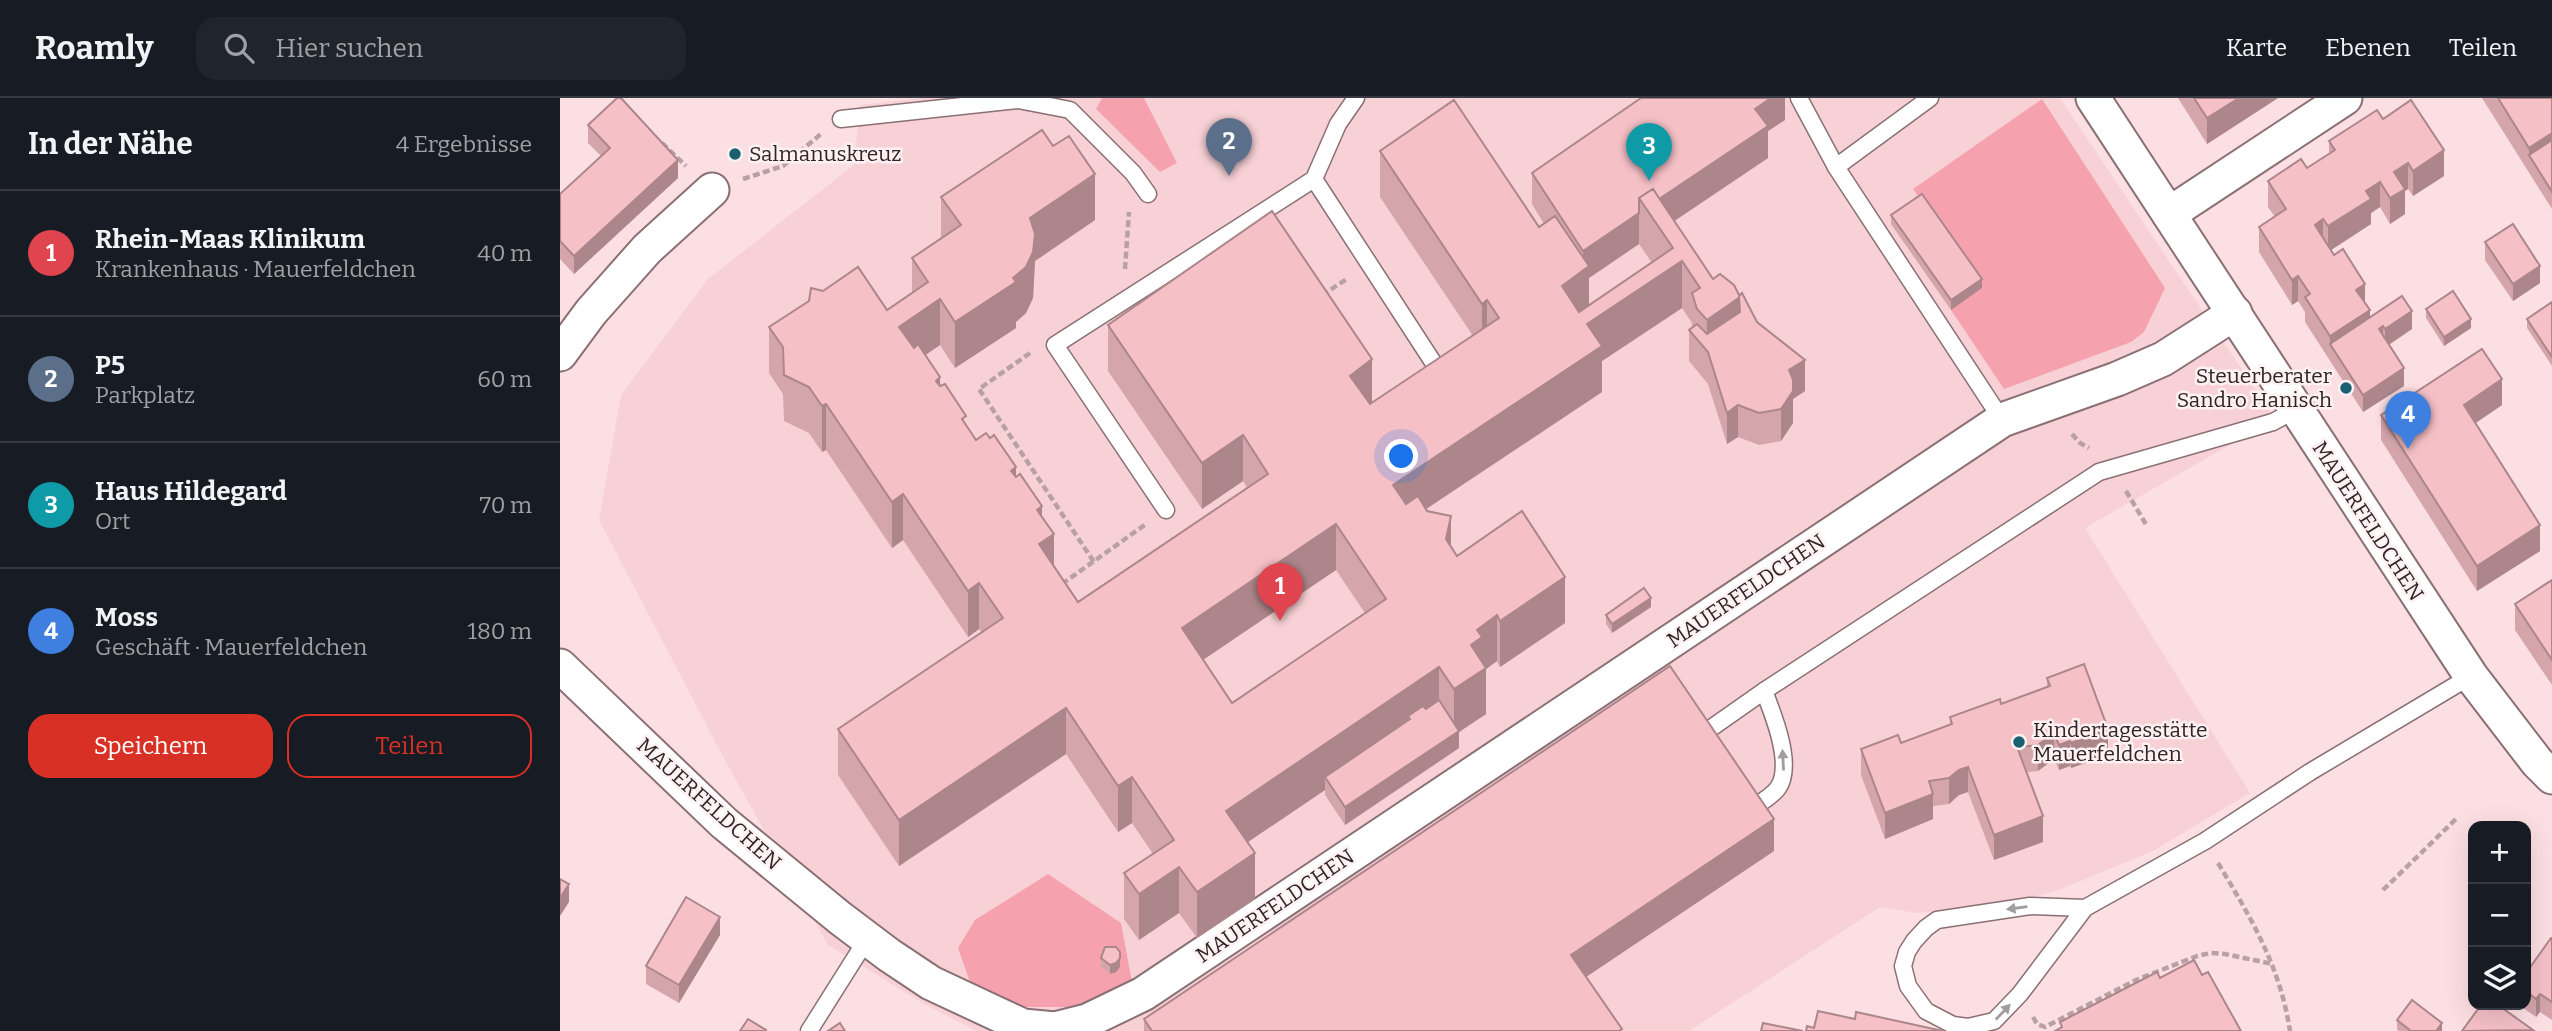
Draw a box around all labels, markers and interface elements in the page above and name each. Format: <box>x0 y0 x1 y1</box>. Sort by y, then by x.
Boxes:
search box <box>196 17 686 80</box>
text: Roamly <box>35 28 154 68</box>
icon: search <box>220 29 258 67</box>
text: Hier suchen <box>276 33 423 64</box>
text: Karte <box>2226 34 2287 62</box>
text: Ebenen <box>2325 34 2411 62</box>
text: Teilen <box>2449 34 2517 62</box>
pin: 2 <box>1206 118 1252 176</box>
pin: 3 <box>1626 123 1672 181</box>
text: In der Nähe <box>28 126 193 162</box>
text: 4 Ergebnisse <box>396 130 532 158</box>
place label: Salmanuskreuz <box>749 141 901 167</box>
marker: Salmanuskreuz <box>727 146 743 162</box>
text: Rhein-Maas Klinikum <box>95 224 365 255</box>
text: 1 <box>46 239 56 267</box>
text: 40 m <box>477 239 532 267</box>
text: Krankenhaus · Mauerfeldchen <box>95 255 416 283</box>
text: P5 <box>95 350 125 381</box>
place label: Steuerberater Sandro Hanisch <box>2177 363 2332 413</box>
text: 2 <box>45 365 57 393</box>
text: 60 m <box>477 365 532 393</box>
marker: Steuerberater Sandro Hanisch <box>2338 380 2354 396</box>
text: Parkplatz <box>95 381 195 409</box>
pin: 4 <box>2385 391 2431 449</box>
street label: MAUERFELDCHEN <box>2307 436 2429 606</box>
your location <box>1384 439 1418 473</box>
text: Haus Hildegard <box>95 476 287 507</box>
text: 3 <box>44 491 58 519</box>
text: 70 m <box>480 491 532 519</box>
text: Ort <box>95 507 130 535</box>
street label: MAUERFELDCHEN <box>1662 528 1830 654</box>
pin: 1 <box>1257 563 1303 621</box>
text: Moss <box>95 602 158 633</box>
text: 4 <box>44 617 58 645</box>
text: 180 m <box>468 617 532 645</box>
text: Geschäft · Mauerfeldchen <box>95 633 367 661</box>
button: Speichern <box>28 714 273 778</box>
button: Teilen <box>287 714 532 778</box>
place label: Kindertagesstätte Mauerfeldchen <box>2033 717 2208 767</box>
street label: MAUERFELDCHEN <box>631 732 787 876</box>
marker: Kindertagesstätte Mauerfeldchen <box>2011 734 2027 750</box>
one-way arrow <box>1777 748 1788 770</box>
map controls <box>2468 821 2531 1010</box>
button: + <box>2468 821 2531 884</box>
street label: MAUERFELDCHEN <box>1191 843 1359 969</box>
button: − <box>2468 884 2531 947</box>
one-way arrow <box>2006 903 2028 914</box>
button: layers <box>2468 947 2531 1010</box>
one-way arrow <box>1995 1003 2012 1020</box>

